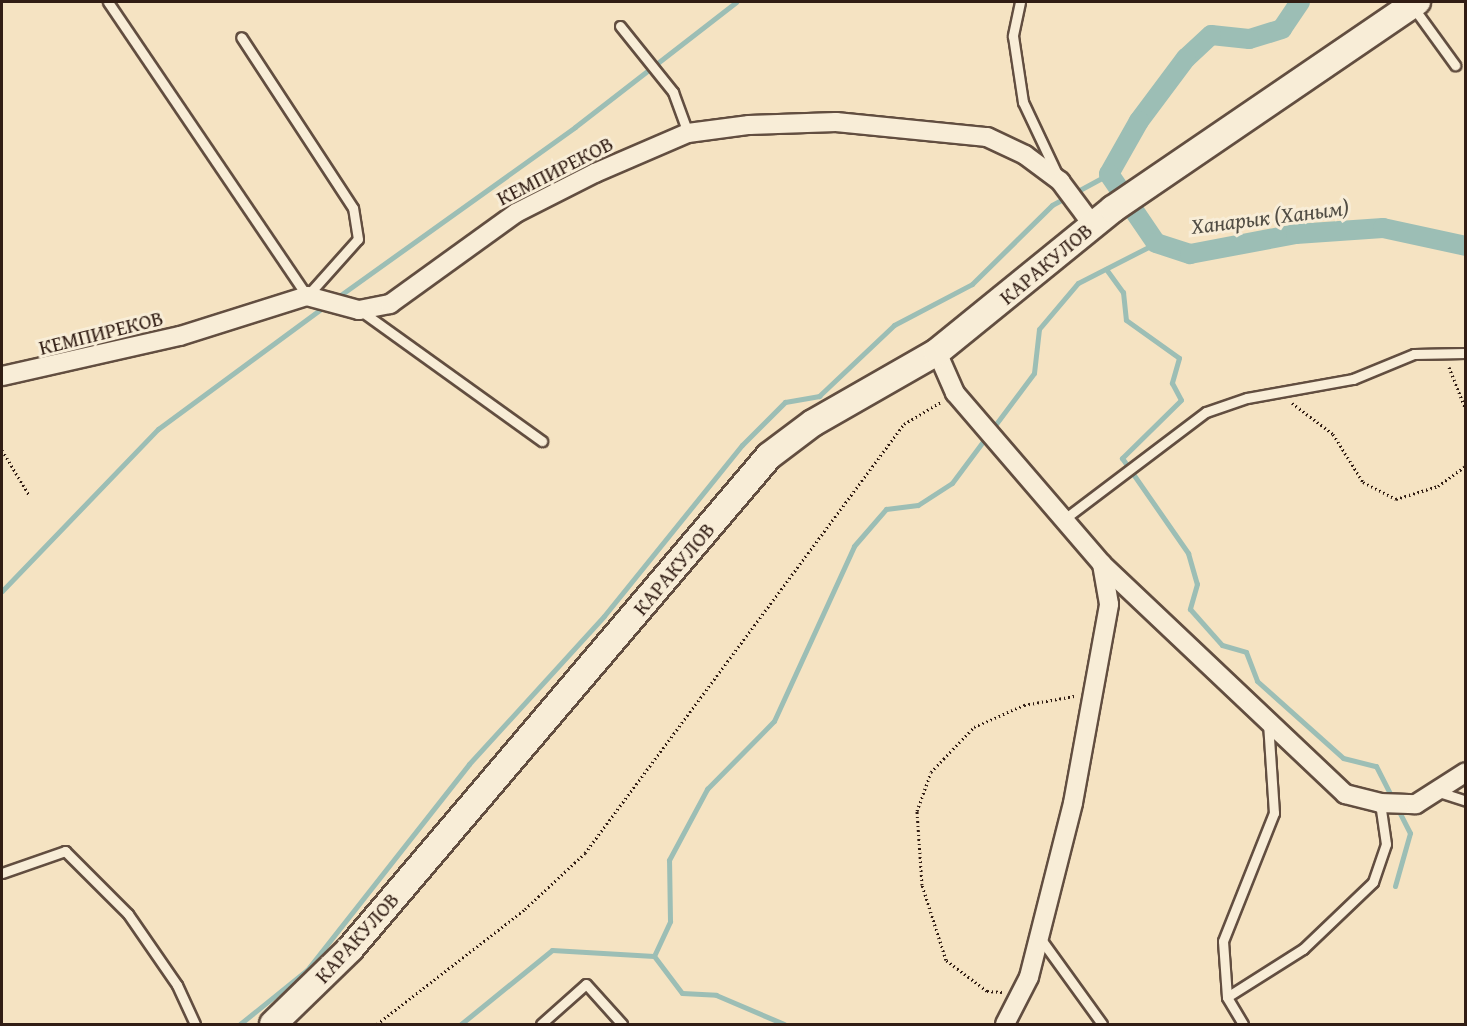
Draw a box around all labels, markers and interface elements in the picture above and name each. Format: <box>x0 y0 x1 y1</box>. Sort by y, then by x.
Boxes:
street label: КЕМПИРЕКОВ <box>493 131 617 211</box>
water label: Ханарык (Ханым) <box>1189 194 1351 240</box>
street label: КАРАКУЛОВ <box>994 218 1098 310</box>
street label: КЕМПИРЕКОВ <box>36 305 166 361</box>
street label: КАРАКУЛОВ <box>628 517 720 621</box>
street label: КАРАКУЛОВ <box>310 887 404 989</box>

